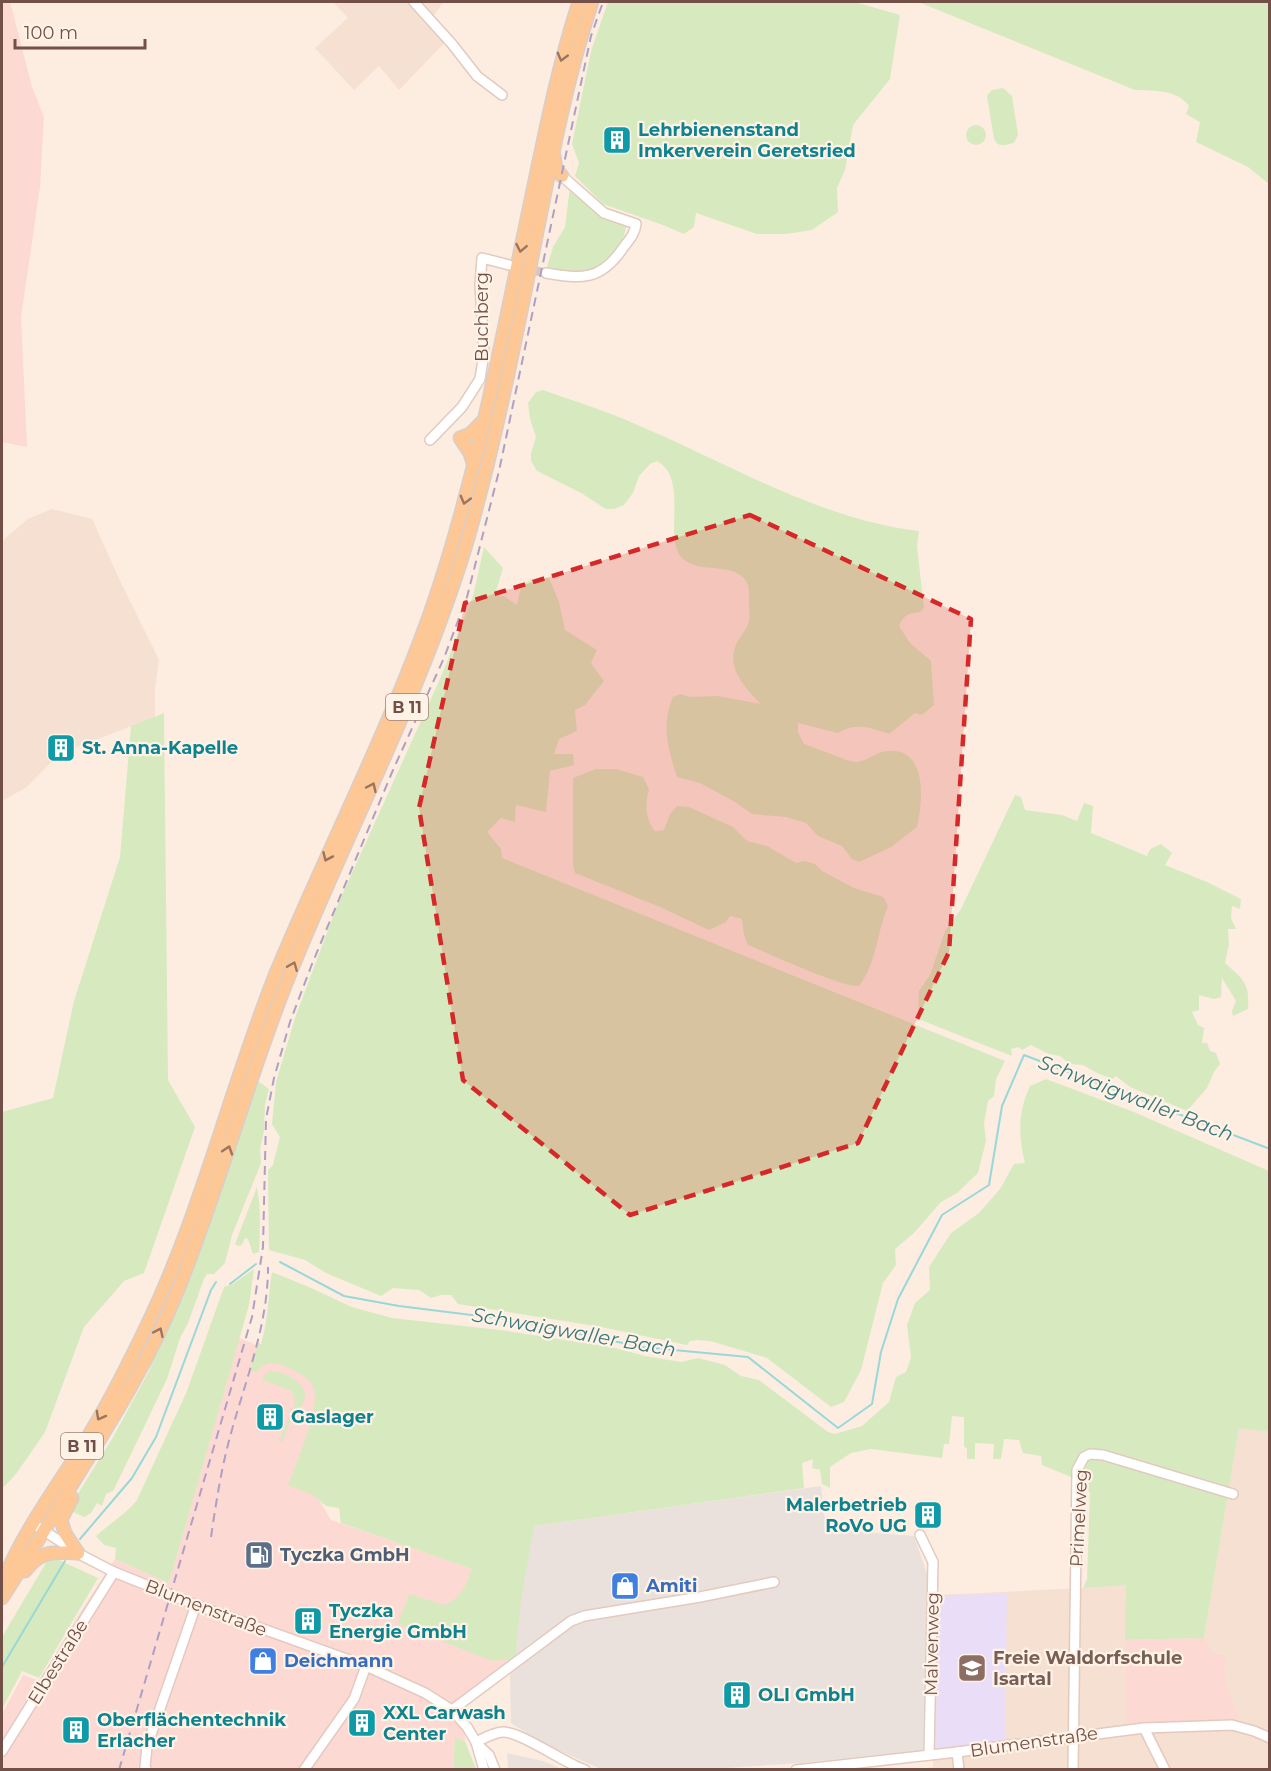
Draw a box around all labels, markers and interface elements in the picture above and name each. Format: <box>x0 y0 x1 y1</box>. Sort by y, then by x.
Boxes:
scale bar <box>15 12 146 50</box>
text: 100 m <box>24 22 78 44</box>
one-way arrow <box>557 52 570 62</box>
place label: Lehrbienenstand Imkerverein Geretsried <box>638 119 856 162</box>
building icon: Lehrbienenstand Imkerverein Geretsried <box>601 124 633 156</box>
one-way arrow <box>515 243 528 253</box>
street label: Buchberg <box>471 272 493 362</box>
one-way arrow <box>460 495 473 505</box>
road number: B 11 <box>386 694 428 720</box>
building icon: St. Anna-Kapelle <box>45 732 77 764</box>
place label: St. Anna-Kapelle <box>82 737 238 759</box>
one-way arrow <box>364 783 376 794</box>
one-way arrow <box>322 851 334 862</box>
one-way arrow <box>286 961 298 972</box>
water label: Schwaigwaller Bach <box>1035 1050 1237 1146</box>
one-way arrow <box>221 1145 234 1156</box>
water label: Schwaigwaller Bach <box>470 1302 678 1362</box>
one-way arrow <box>152 1327 164 1338</box>
building icon: Gaslager <box>254 1401 286 1433</box>
place label: Gaslager <box>291 1406 374 1428</box>
one-way arrow <box>96 1410 107 1420</box>
road number: B 11 <box>61 1433 103 1459</box>
street label: Primelweg <box>1065 1468 1093 1568</box>
place label: Malerbetrieb RoVo UG <box>786 1494 907 1537</box>
building icon: Malerbetrieb RoVo UG <box>912 1499 944 1531</box>
fuel station icon: Tyczka GmbH <box>243 1539 275 1571</box>
place label: Tyczka GmbH <box>280 1544 410 1566</box>
shop icon: Amiti <box>609 1570 641 1602</box>
street label: Blumenstraße <box>142 1575 270 1641</box>
place label: Amiti <box>645 1575 697 1597</box>
street label: Malvenweg <box>920 1592 944 1696</box>
place label: Tyczka Energie GmbH <box>329 1600 467 1643</box>
building icon: Tyczka Energie GmbH <box>292 1605 324 1637</box>
street label: Elbestraße <box>23 1615 93 1709</box>
shop icon: Deichmann <box>247 1645 279 1677</box>
place label: Freie Waldorfschule Isartal <box>993 1647 1182 1690</box>
place label: Deichmann <box>284 1650 394 1672</box>
school or university icon: Freie Waldorfschule Isartal <box>956 1652 988 1684</box>
building icon: OLI GmbH <box>721 1679 753 1711</box>
place label: OLI GmbH <box>758 1684 855 1706</box>
place label: XXL Carwash Center <box>383 1702 506 1745</box>
building icon: XXL Carwash Center <box>346 1707 378 1739</box>
place label: Oberflächentechnik Erlacher <box>97 1709 286 1752</box>
building icon: Oberflächentechnik Erlacher <box>60 1714 92 1746</box>
street label: Blumenstraße <box>969 1722 1099 1762</box>

